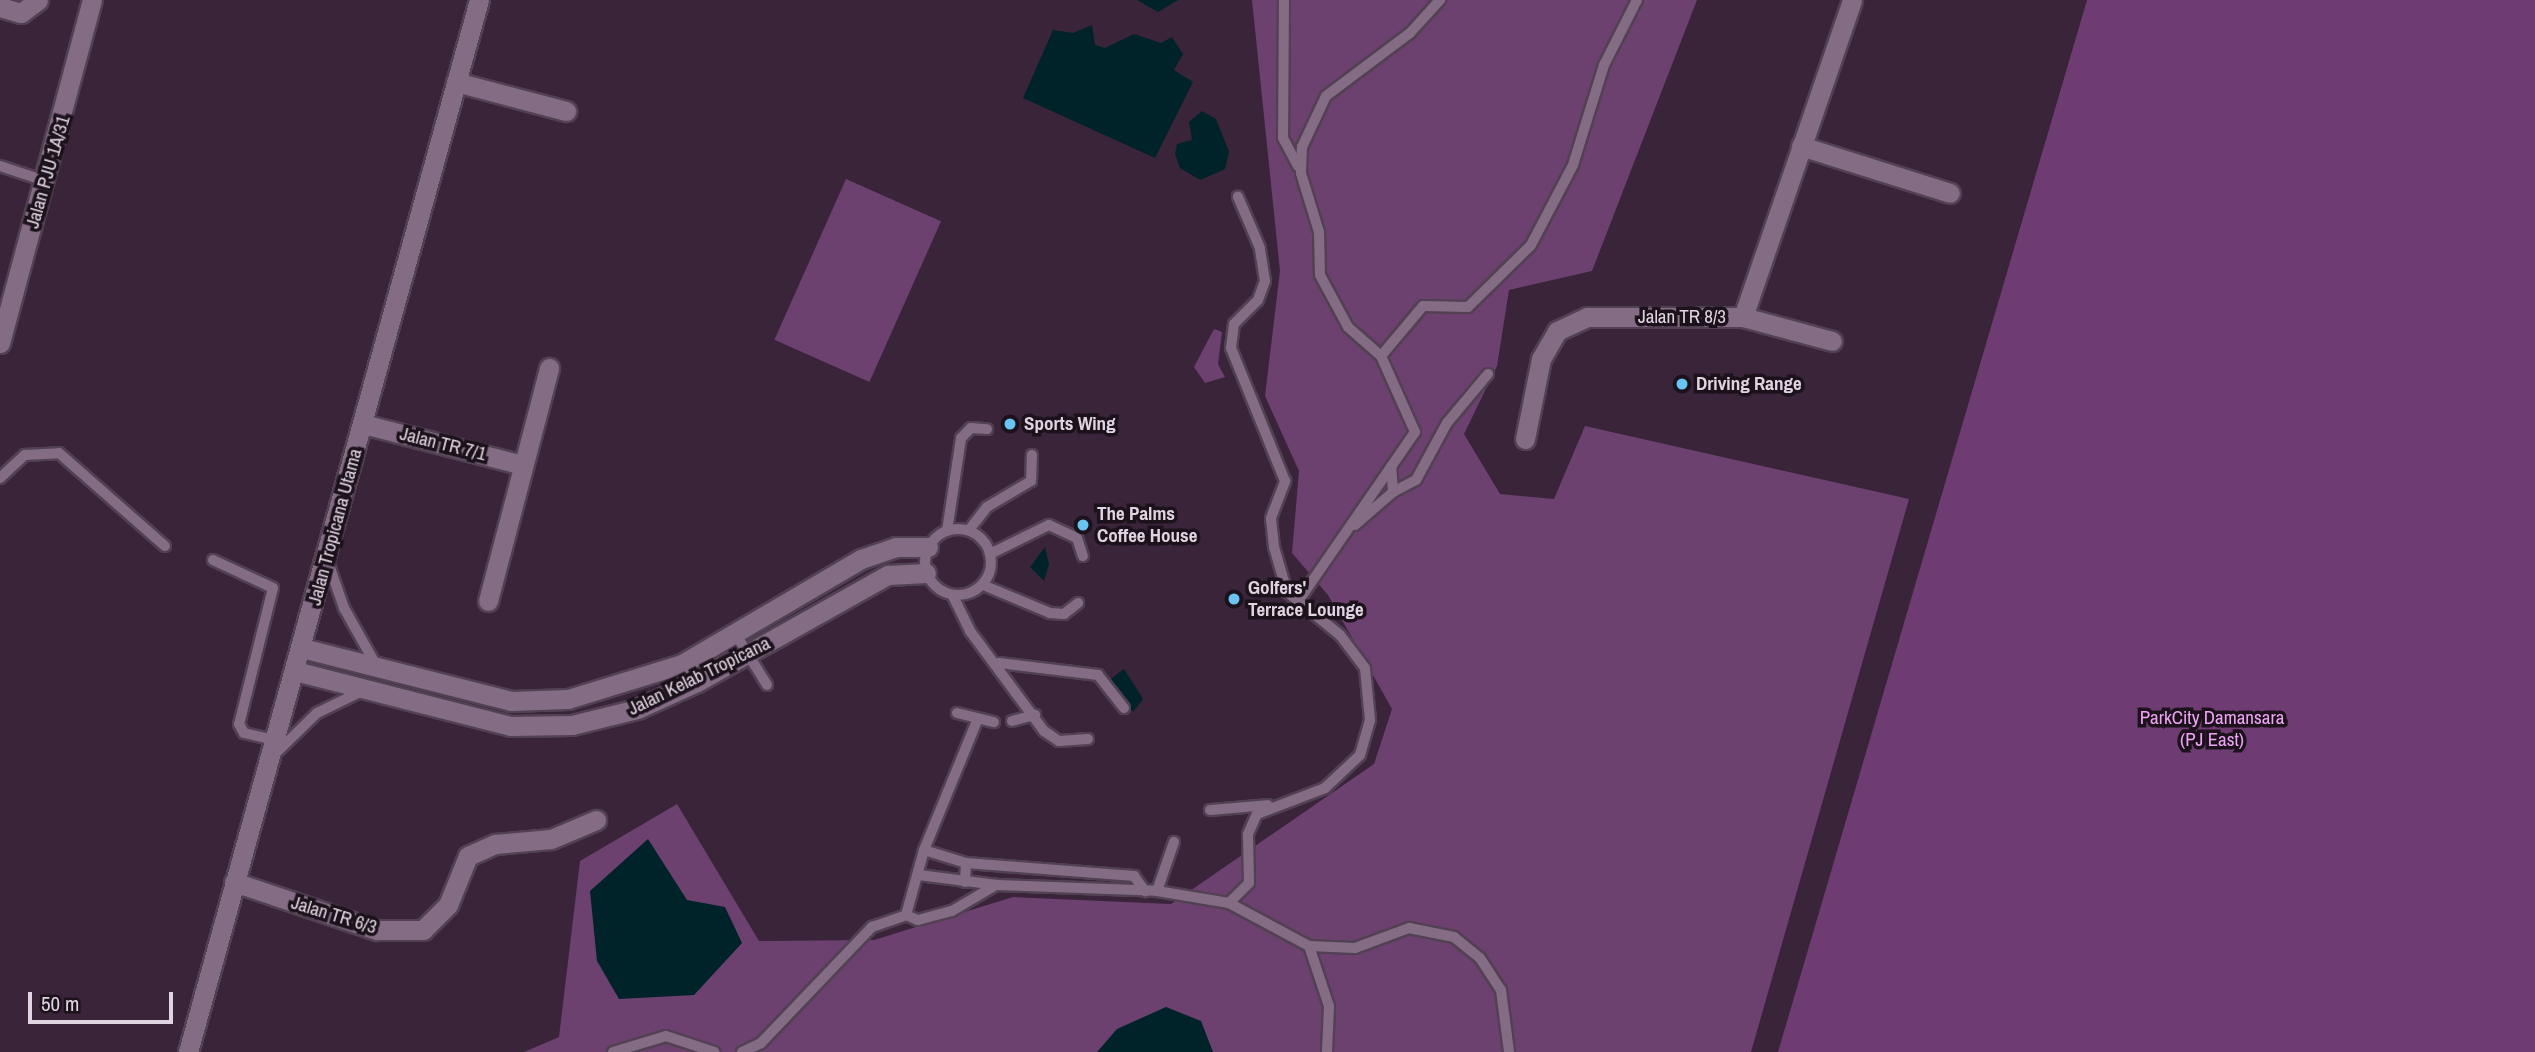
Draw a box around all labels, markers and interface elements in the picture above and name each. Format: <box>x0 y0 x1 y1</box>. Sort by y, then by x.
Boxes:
street label: Jalan PJU 1A/31 <box>21 113 75 231</box>
street label: Jalan TR 8/3 <box>1638 306 1726 328</box>
place label: Driving Range <box>1696 373 1802 395</box>
marker: Driving Range <box>1674 376 1690 392</box>
place label: Sports Wing <box>1024 413 1116 435</box>
marker: Sports Wing <box>1002 416 1018 432</box>
street label: Jalan TR 7/1 <box>397 422 489 466</box>
street label: Jalan Tropicana Utama <box>303 446 367 608</box>
place label: The Palms Coffee House <box>1097 503 1197 547</box>
marker: The Palms Coffee House <box>1075 517 1091 533</box>
place label: Golfers' Terrace Lounge <box>1248 577 1364 621</box>
marker: Golfers' Terrace Lounge <box>1226 591 1242 607</box>
street label: Jalan Kelab Tropicana <box>624 632 774 720</box>
park label: ParkCity Damansara (PJ East) <box>2140 707 2284 751</box>
street label: Jalan TR 6/3 <box>288 891 380 939</box>
scale bar <box>32 978 177 1022</box>
text: 50 m <box>41 989 79 1018</box>

